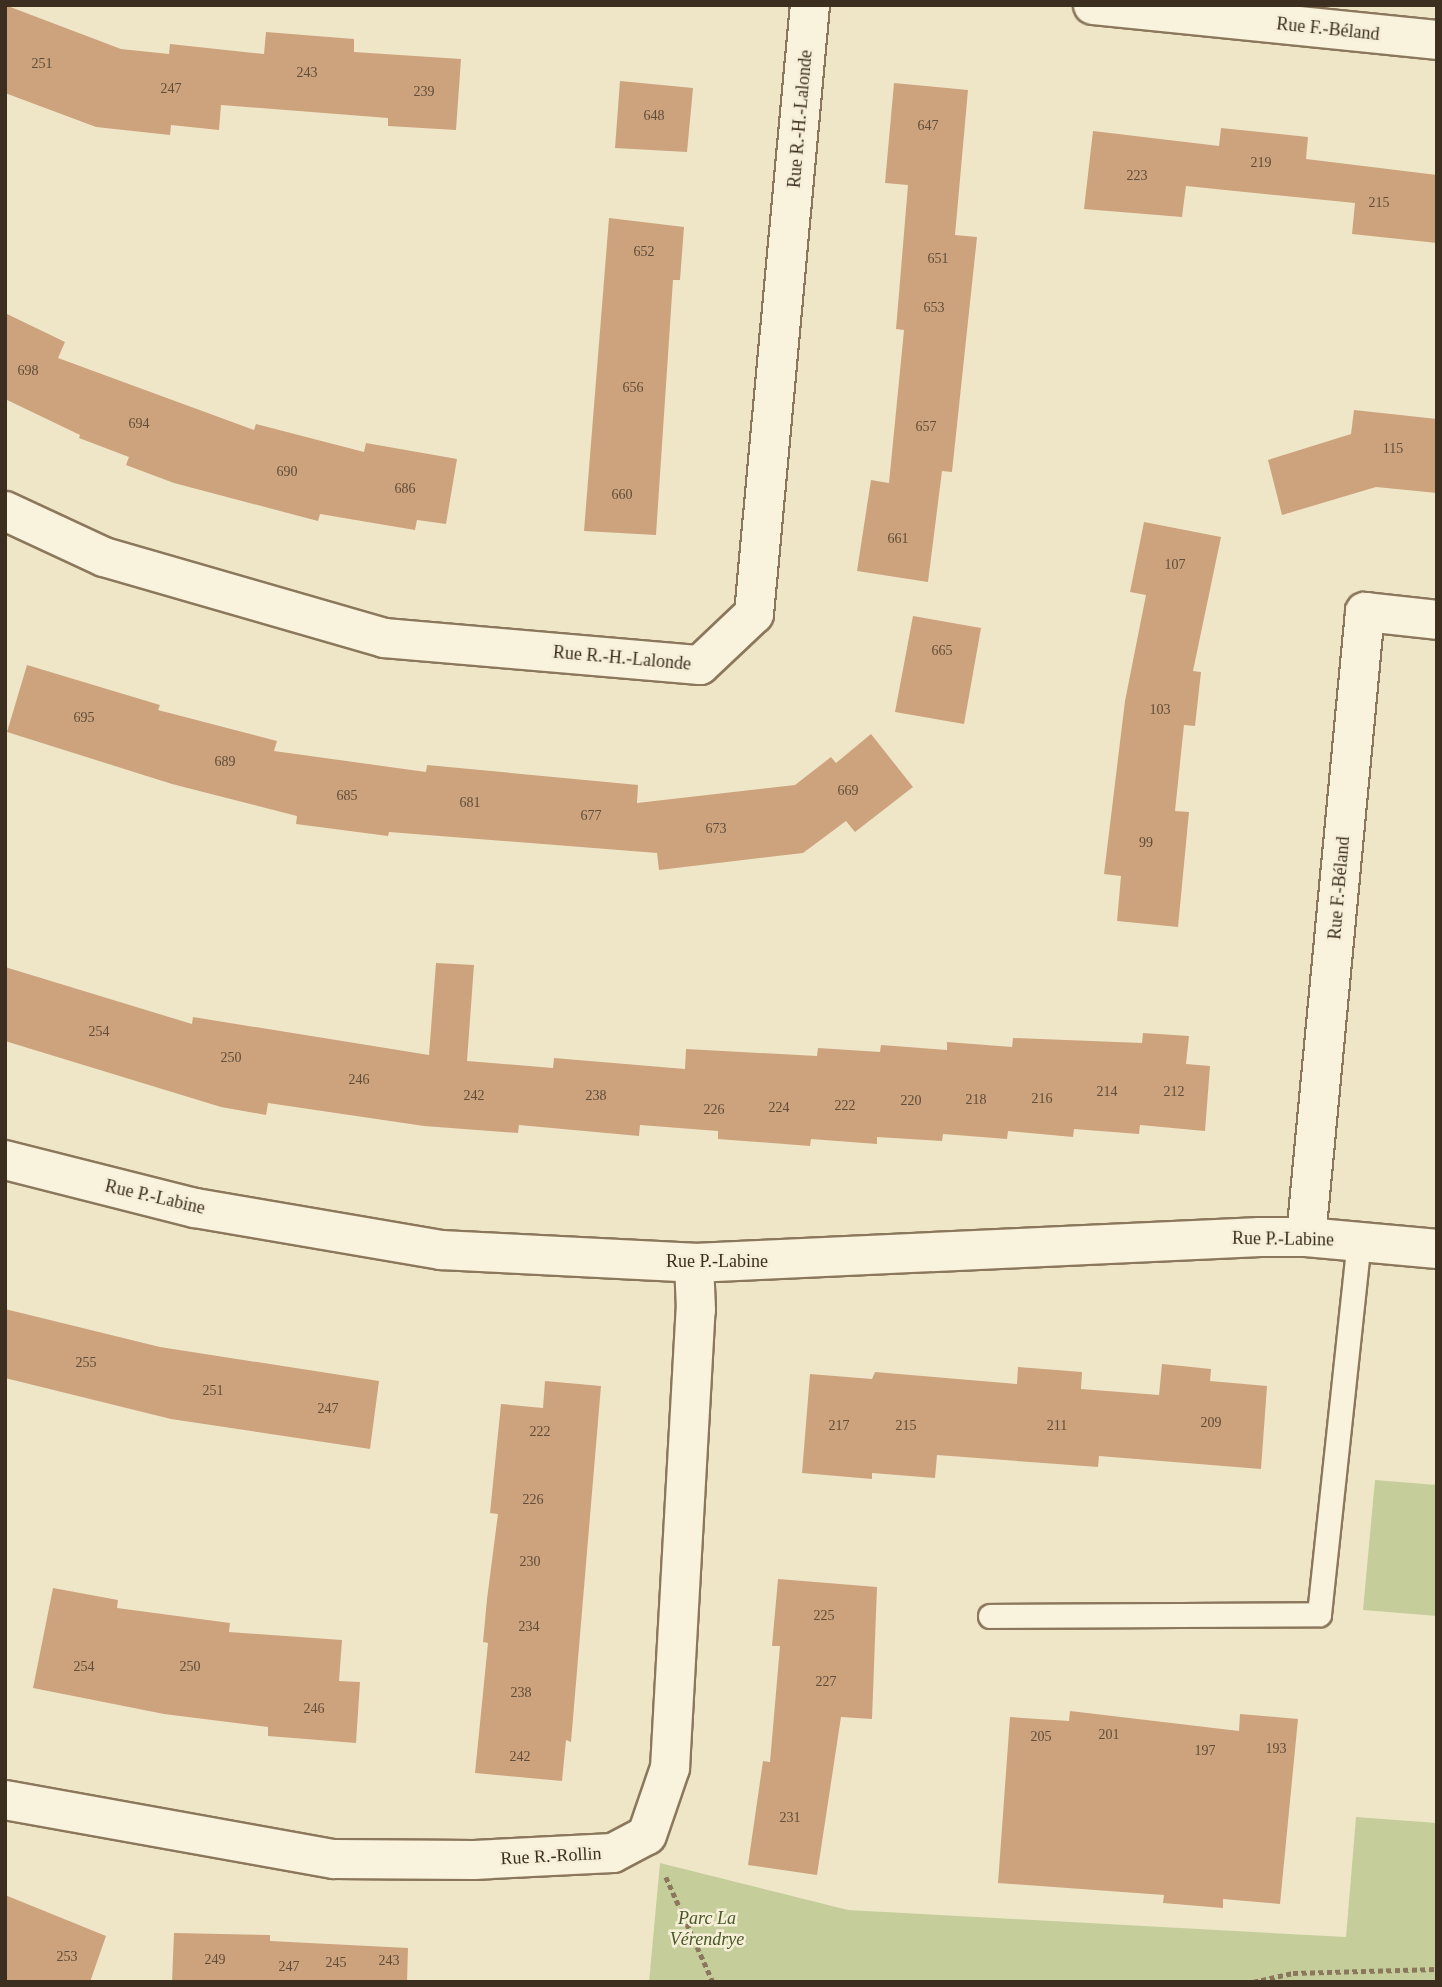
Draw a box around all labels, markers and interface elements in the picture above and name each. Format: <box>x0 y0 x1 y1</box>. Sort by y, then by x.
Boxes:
street label: Rue F.-Béland <box>1275 13 1381 45</box>
street label: Rue R.-H.-Lalonde <box>783 49 817 189</box>
house number: 251 <box>32 56 52 72</box>
house number: 243 <box>296 65 318 81</box>
house number: 247 <box>160 81 182 97</box>
house number: 239 <box>414 84 434 100</box>
house number: 648 <box>644 108 664 124</box>
house number: 647 <box>918 118 939 134</box>
house number: 219 <box>1250 155 1272 171</box>
house number: 223 <box>1126 168 1148 184</box>
house number: 215 <box>1368 195 1390 211</box>
house number: 652 <box>634 244 654 260</box>
house number: 651 <box>928 251 948 267</box>
house number: 653 <box>923 300 944 316</box>
house number: 698 <box>18 363 38 379</box>
house number: 656 <box>622 380 644 396</box>
house number: 694 <box>128 416 150 432</box>
house number: 657 <box>916 419 936 435</box>
house number: 115 <box>1383 441 1403 457</box>
house number: 690 <box>276 464 298 480</box>
house number: 686 <box>394 481 416 497</box>
house number: 660 <box>612 487 632 503</box>
house number: 661 <box>888 531 908 547</box>
house number: 107 <box>1164 557 1186 573</box>
street label: Rue R.-H.-Lalonde <box>552 641 692 675</box>
house number: 665 <box>932 643 953 659</box>
house number: 103 <box>1150 702 1170 718</box>
house number: 695 <box>74 710 94 726</box>
house number: 689 <box>215 754 236 770</box>
house number: 669 <box>838 783 858 799</box>
house number: 685 <box>336 788 358 804</box>
house number: 681 <box>460 795 480 811</box>
house number: 677 <box>580 808 602 824</box>
house number: 673 <box>706 821 726 837</box>
house number: 99 <box>1139 835 1153 851</box>
street label: Rue F.-Béland <box>1324 835 1354 941</box>
house number: 254 <box>88 1024 110 1040</box>
house number: 250 <box>220 1050 242 1066</box>
house number: 246 <box>348 1072 370 1088</box>
house number: 214 <box>1096 1084 1118 1100</box>
house number: 212 <box>1164 1084 1184 1100</box>
house number: 242 <box>463 1088 484 1104</box>
house number: 238 <box>586 1088 606 1104</box>
house number: 216 <box>1032 1091 1052 1107</box>
house number: 218 <box>965 1092 986 1108</box>
house number: 220 <box>900 1093 922 1109</box>
house number: 222 <box>834 1098 856 1114</box>
house number: 224 <box>768 1100 790 1116</box>
house number: 226 <box>704 1102 724 1118</box>
street label: Rue P.-Labine <box>103 1175 207 1219</box>
street label: Rue P.-Labine <box>1232 1227 1334 1251</box>
street label: Rue P.-Labine <box>666 1250 768 1272</box>
house number: 255 <box>76 1355 96 1371</box>
house number: 251 <box>202 1383 224 1399</box>
house number: 247 <box>318 1401 338 1417</box>
house number: 209 <box>1200 1415 1222 1431</box>
house number: 217 <box>828 1418 850 1434</box>
house number: 215 <box>895 1418 916 1434</box>
house number: 211 <box>1047 1418 1067 1434</box>
house number: 222 <box>530 1424 550 1440</box>
house number: 226 <box>522 1492 544 1508</box>
house number: 230 <box>520 1554 540 1570</box>
house number: 225 <box>814 1608 834 1624</box>
house number: 234 <box>518 1619 540 1635</box>
house number: 254 <box>74 1659 94 1675</box>
house number: 250 <box>180 1659 200 1675</box>
house number: 227 <box>816 1674 836 1690</box>
house number: 238 <box>510 1685 532 1701</box>
house number: 246 <box>304 1701 324 1717</box>
house number: 201 <box>1098 1727 1120 1743</box>
house number: 205 <box>1030 1729 1052 1745</box>
house number: 193 <box>1266 1741 1286 1757</box>
house number: 197 <box>1194 1743 1216 1759</box>
house number: 242 <box>510 1749 530 1765</box>
house number: 231 <box>780 1810 800 1826</box>
street label: Rue R.-Rollin <box>500 1843 602 1869</box>
park label: Parc La Vérendrye <box>670 1908 744 1951</box>
house number: 253 <box>56 1949 78 1965</box>
house number: 249 <box>204 1952 226 1968</box>
house number: 243 <box>378 1953 400 1969</box>
house number: 245 <box>326 1955 346 1971</box>
house number: 247 <box>278 1959 300 1975</box>

